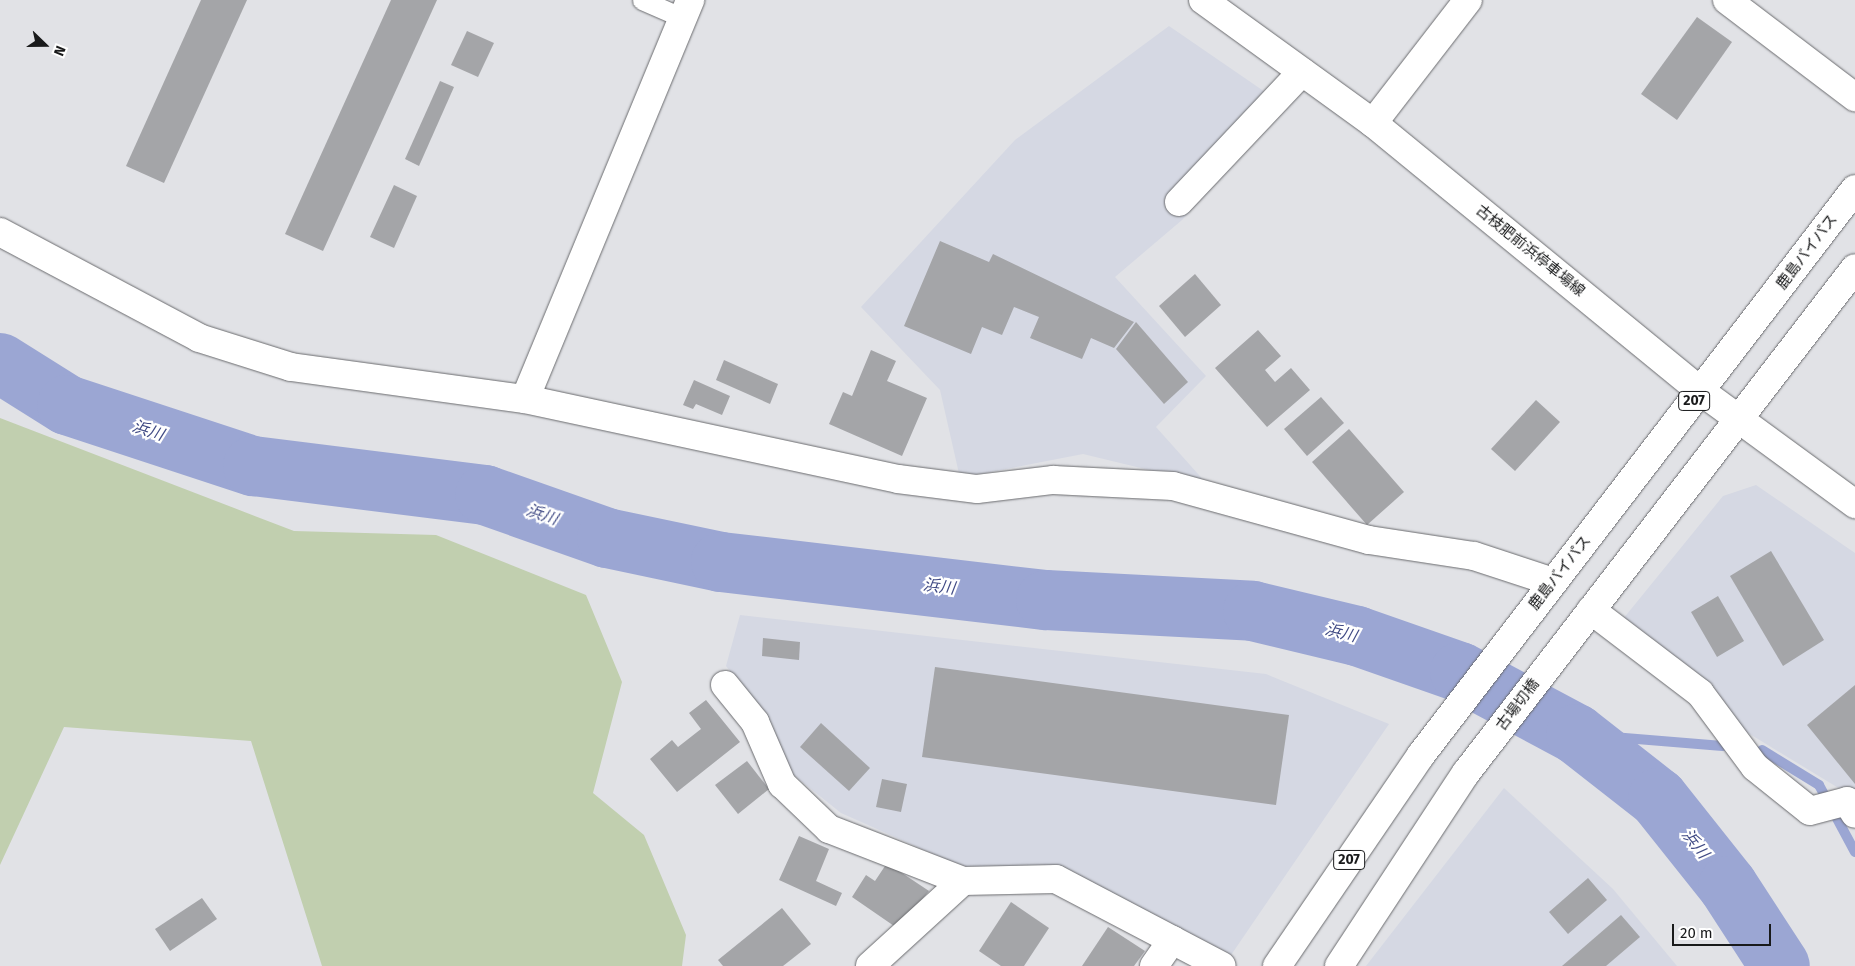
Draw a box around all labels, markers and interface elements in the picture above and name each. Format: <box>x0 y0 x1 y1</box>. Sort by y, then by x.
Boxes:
north arrow <box>20 20 70 70</box>
text: N <box>50 43 69 58</box>
street label: 古枝肥前浜停車場線 <box>1472 202 1588 300</box>
street label: 鹿島バイパス <box>1773 211 1841 293</box>
road number: 207 <box>1678 390 1710 412</box>
water label: 浜川 <box>130 417 166 445</box>
water label: 浜川 <box>524 501 560 529</box>
street label: 鹿島バイパス <box>1525 532 1595 614</box>
water label: 浜川 <box>922 576 956 598</box>
water label: 浜川 <box>1323 620 1359 646</box>
street label: 古場切橋 <box>1493 676 1543 734</box>
water label: 浜川 <box>1678 825 1712 863</box>
road number: 207 <box>1333 848 1365 872</box>
scale bar <box>1675 914 1774 946</box>
text: 20 m <box>1680 924 1713 942</box>

